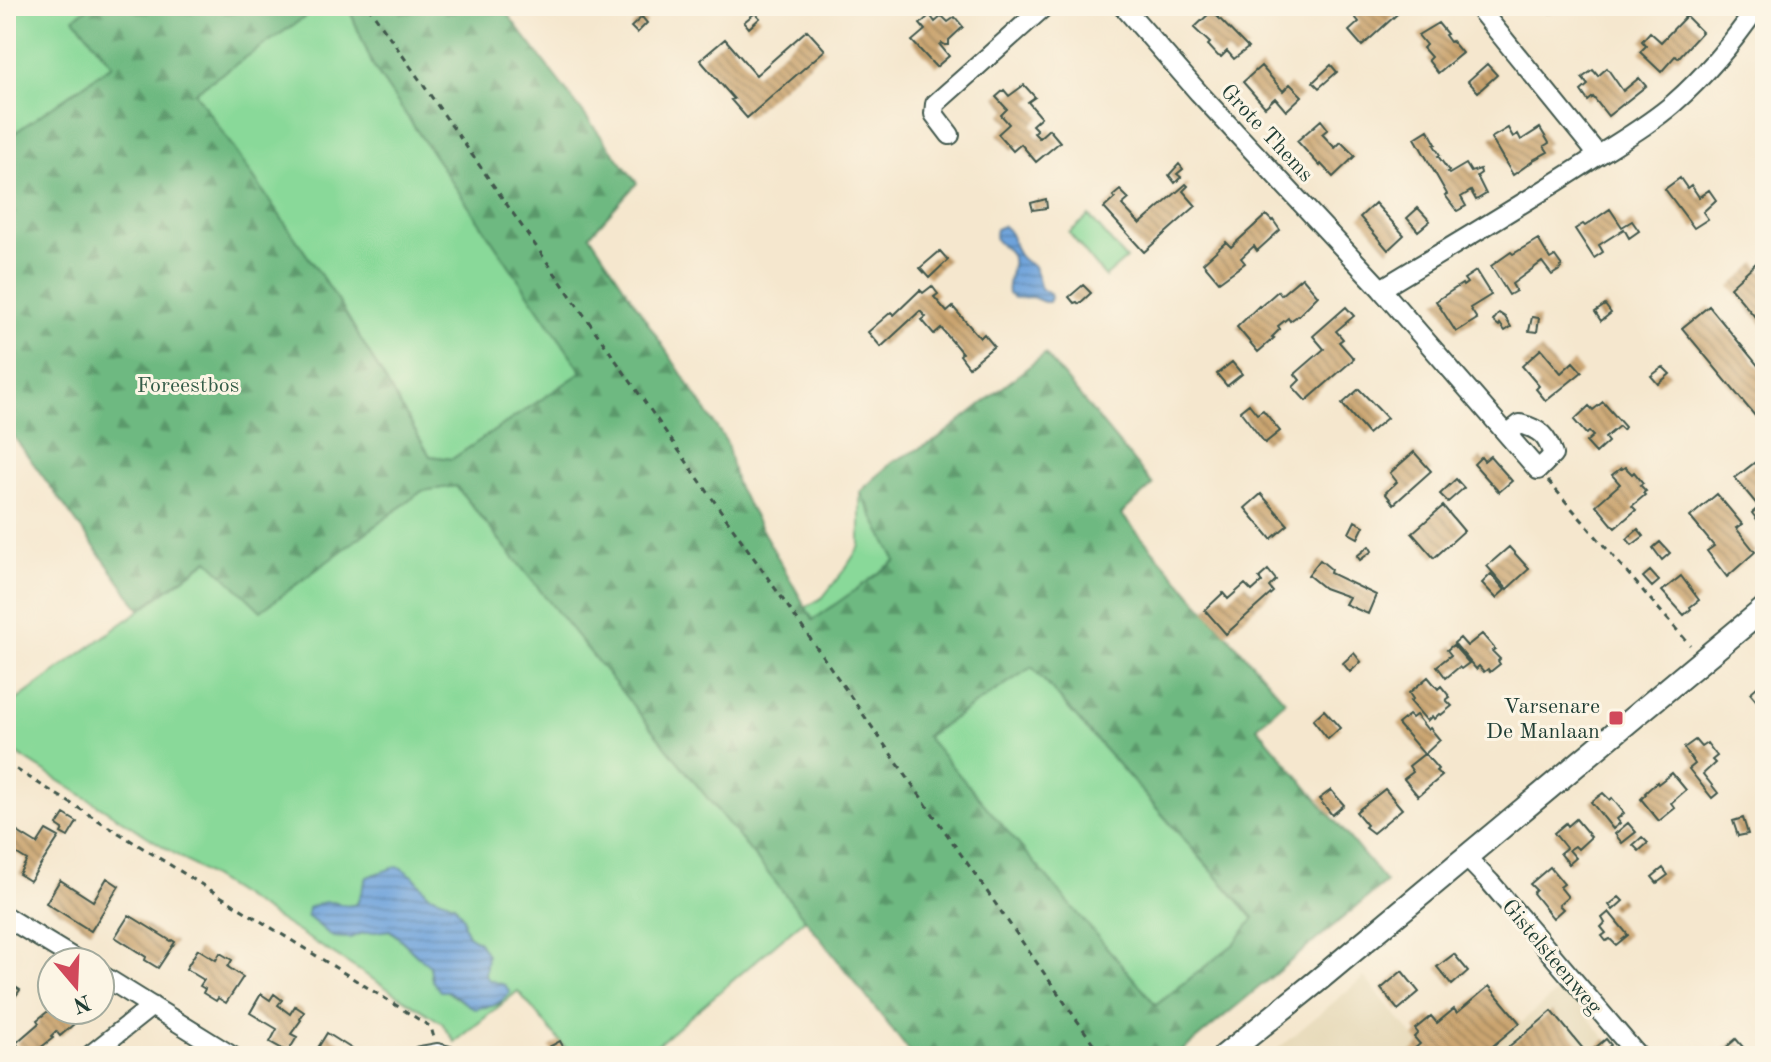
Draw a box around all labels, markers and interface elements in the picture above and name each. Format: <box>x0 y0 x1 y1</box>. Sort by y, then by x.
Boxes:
street label: Grote Thems <box>1216 80 1317 186</box>
park label: Foreestbos <box>137 375 239 397</box>
place label: Varsenare De Manlaan <box>1486 696 1600 743</box>
marker: Varsenare De Manlaan <box>1607 709 1625 727</box>
street label: Gistelsteenweg <box>1497 896 1606 1019</box>
north arrow <box>36 946 116 1026</box>
text: N <box>70 990 93 1016</box>

